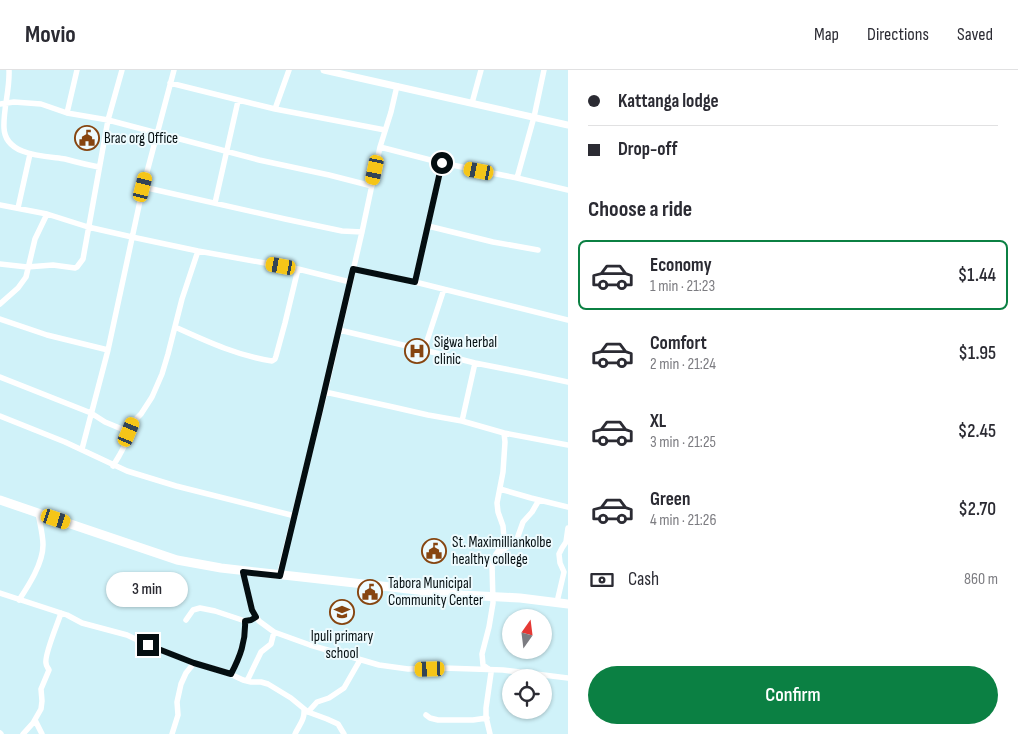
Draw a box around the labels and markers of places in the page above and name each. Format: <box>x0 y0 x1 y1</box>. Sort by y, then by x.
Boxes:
public building icon: Brac org Office <box>74 125 100 151</box>
place label: Brac org Office <box>104 129 178 148</box>
place label: Sigwa herbal clinic <box>434 333 497 369</box>
hospital icon: Sigwa herbal clinic <box>404 338 430 364</box>
place label: St. Maximilliankolbe healthy college <box>452 533 552 569</box>
public building icon: St. Maximilliankolbe healthy college <box>421 538 447 564</box>
place label: Tabora Municipal Community Center <box>388 574 484 610</box>
public building icon: Tabora Municipal Community Center <box>357 579 383 605</box>
school or university icon: Ipuli primary school <box>329 599 355 625</box>
place label: Ipuli primary school <box>311 627 374 663</box>

